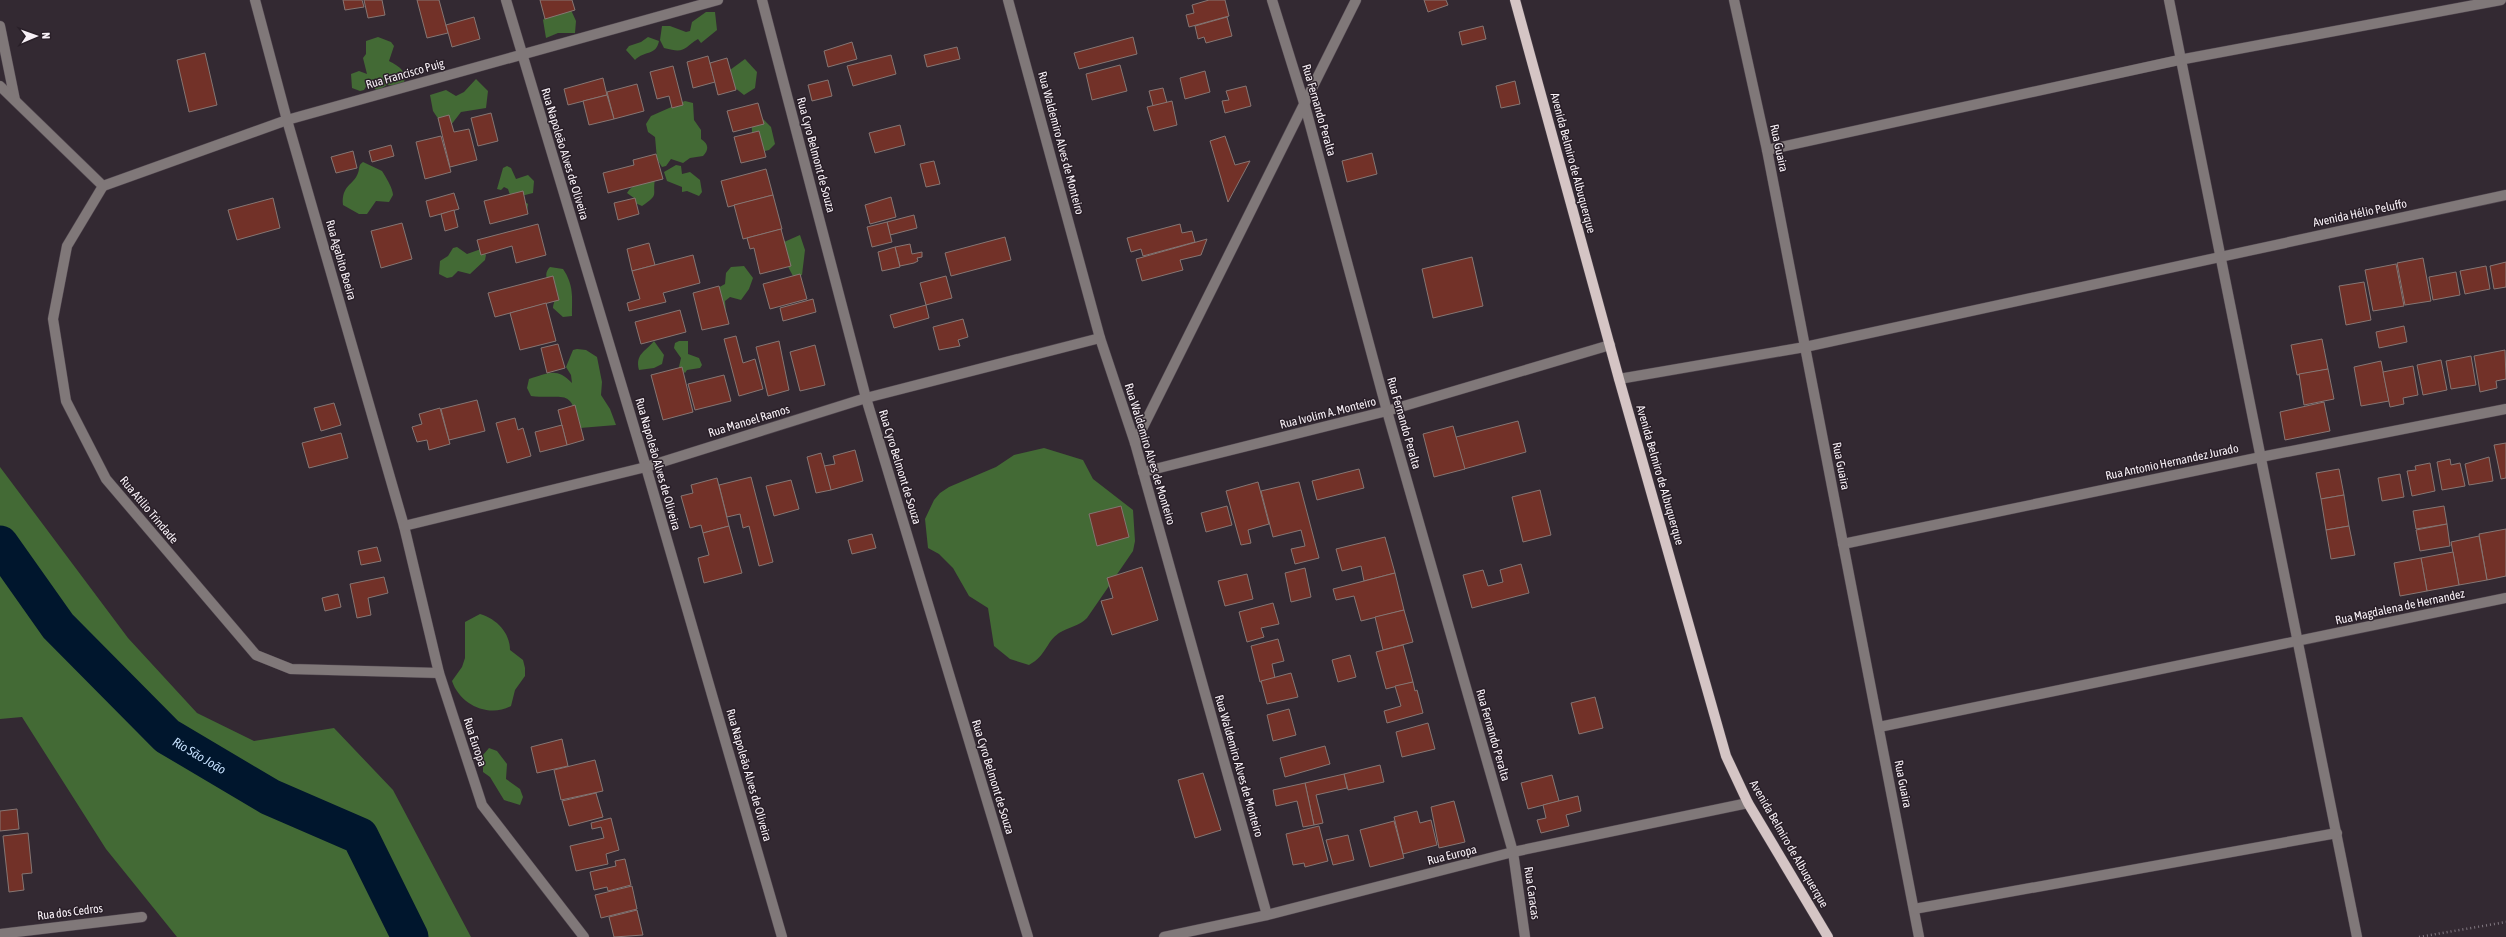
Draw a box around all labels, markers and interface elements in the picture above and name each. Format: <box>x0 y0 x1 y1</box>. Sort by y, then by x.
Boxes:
north arrow <box>16 16 56 56</box>
text: N <box>40 32 52 39</box>
street label: Rua Francisco Puig <box>364 56 447 92</box>
street label: Rua Fernando Peralta <box>1299 62 1339 158</box>
street label: Rua Waldemiro Alves de Monteiro <box>1035 70 1087 216</box>
street label: Rua Napoleão Alves de Oliveira <box>538 86 592 222</box>
street label: Avenida Belmiro de Albuquerque <box>1547 91 1599 235</box>
street label: Rua Cyro Belmont de Souza <box>794 96 838 214</box>
street label: Rua Guaira <box>1767 123 1791 173</box>
street label: Avenida Hélio Peluffo <box>2312 196 2409 230</box>
street label: Rua Agabito Boeira <box>323 218 359 302</box>
street label: Rua Fernando Peralta <box>1384 375 1424 471</box>
street label: Rua Waldemiro Alves de Monteiro <box>1122 381 1178 527</box>
street label: Rua Ivolim A. Monteiro <box>1278 394 1378 432</box>
street label: Rua Napoleão Alves de Oliveira <box>632 396 684 532</box>
street label: Rua Manoel Ramos <box>707 402 791 440</box>
street label: Avenida Belmiro de Albuquerque <box>1633 403 1687 547</box>
street label: Rua Cyro Belmont de Souza <box>876 408 924 526</box>
street label: Rua Guaira <box>1830 441 1852 491</box>
street label: Rua Antonio Hernandez Jurado <box>2104 441 2240 483</box>
street label: Rua Atilio Trindade <box>117 474 181 546</box>
street label: Rua Magdalena de Hernandez <box>2334 586 2467 628</box>
street label: Rua Fernando Peralta <box>1473 687 1513 783</box>
street label: Rua Waldemiro Alves de Monteiro <box>1212 693 1266 839</box>
street label: Rua Napoleão Alves de Oliveira <box>723 707 775 843</box>
street label: Rua Europa <box>461 716 489 768</box>
street label: Rua Cyro Belmont de Souza <box>969 718 1017 836</box>
water label: Rio São João <box>170 734 229 777</box>
street label: Rua Guaira <box>1892 759 1914 809</box>
street label: Avenida Belmiro de Albuquerque <box>1747 778 1831 910</box>
street label: Rua Europa <box>1426 842 1478 868</box>
street label: Rua Caracas <box>1521 866 1543 920</box>
street label: Rua dos Cedros <box>36 901 104 923</box>

